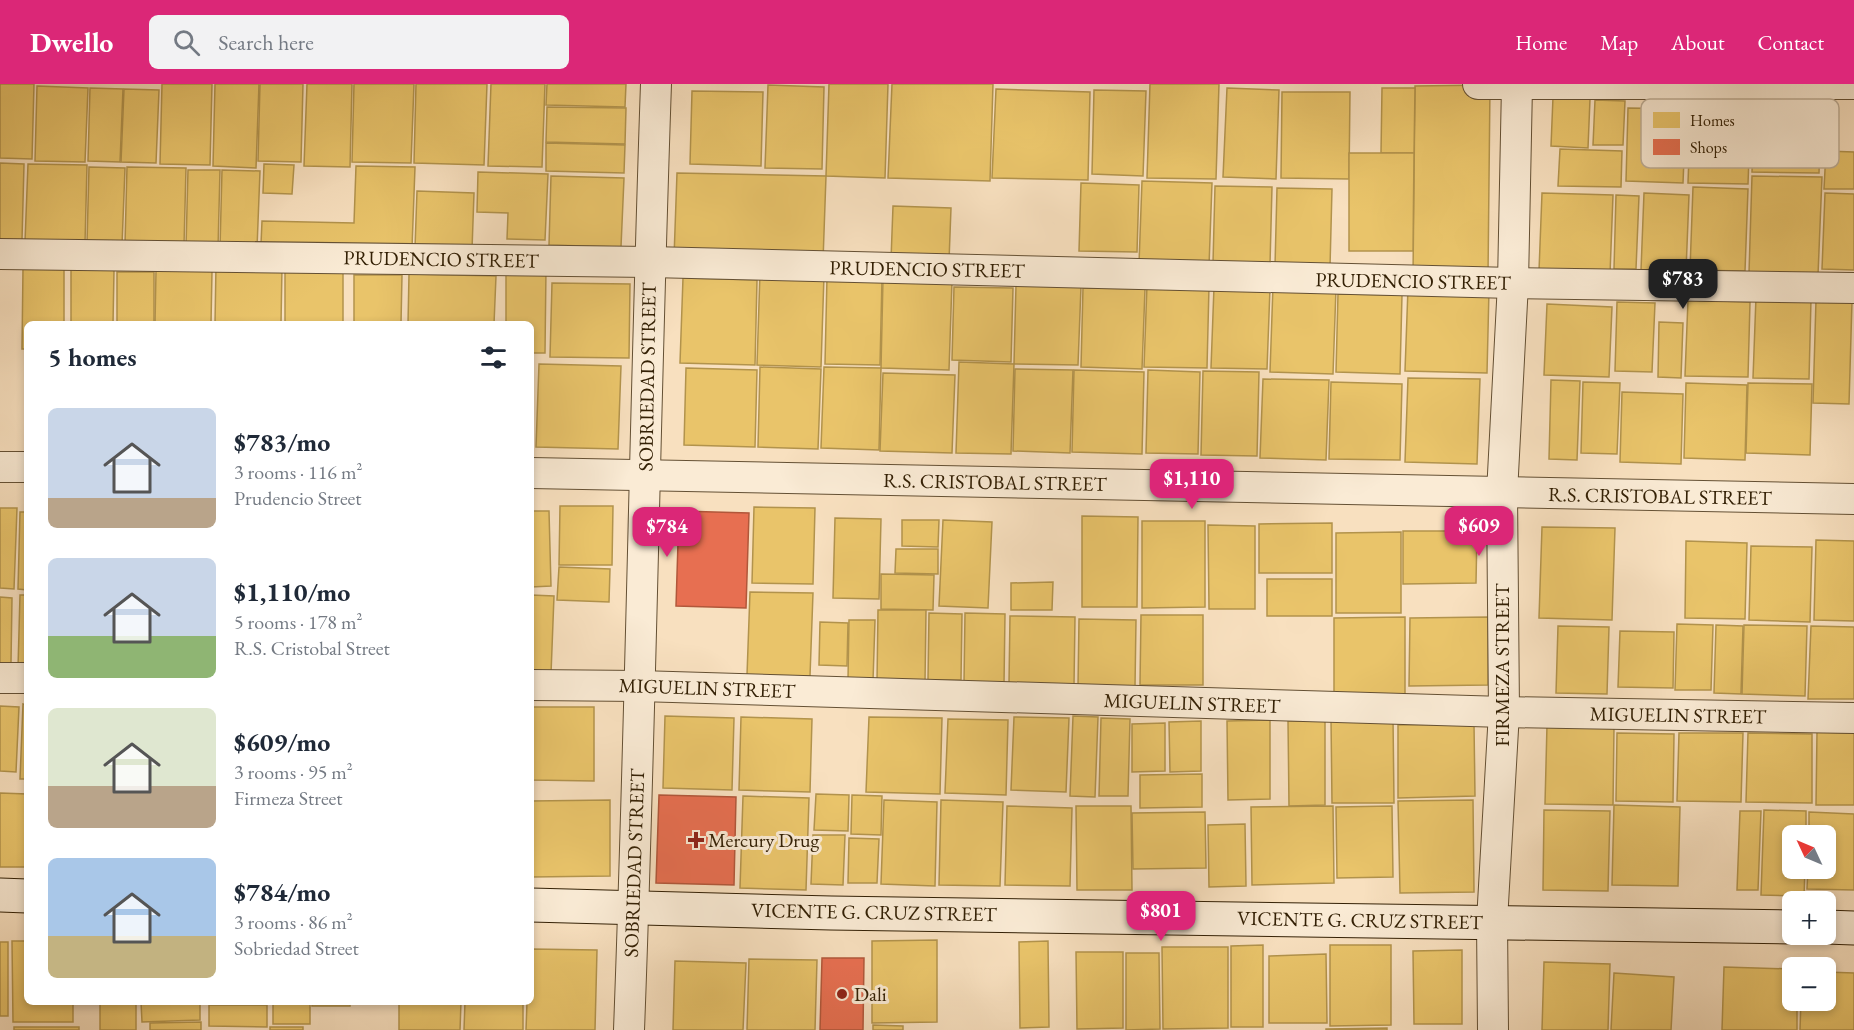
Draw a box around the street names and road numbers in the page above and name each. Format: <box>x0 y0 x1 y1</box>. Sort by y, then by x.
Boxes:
street label: PRUDENCIO STREET <box>343 244 540 274</box>
street label: PRUDENCIO STREET <box>829 254 1026 284</box>
street label: PRUDENCIO STREET <box>1315 266 1512 296</box>
street label: SOBRIEDAD STREET <box>632 282 662 472</box>
street label: R.S. CRISTOBAL STREET <box>883 467 1108 497</box>
street label: R.S. CRISTOBAL STREET <box>1548 481 1773 511</box>
street label: FIRMEZA STREET <box>1489 583 1515 747</box>
street label: MIGUELIN STREET <box>618 672 796 704</box>
street label: MIGUELIN STREET <box>1103 687 1281 719</box>
street label: MIGUELIN STREET <box>1589 700 1767 730</box>
street label: SOBRIEDAD STREET <box>618 768 650 958</box>
street label: VICENTE G. CRUZ STREET <box>751 897 998 927</box>
street label: VICENTE G. CRUZ STREET <box>1237 905 1484 935</box>

